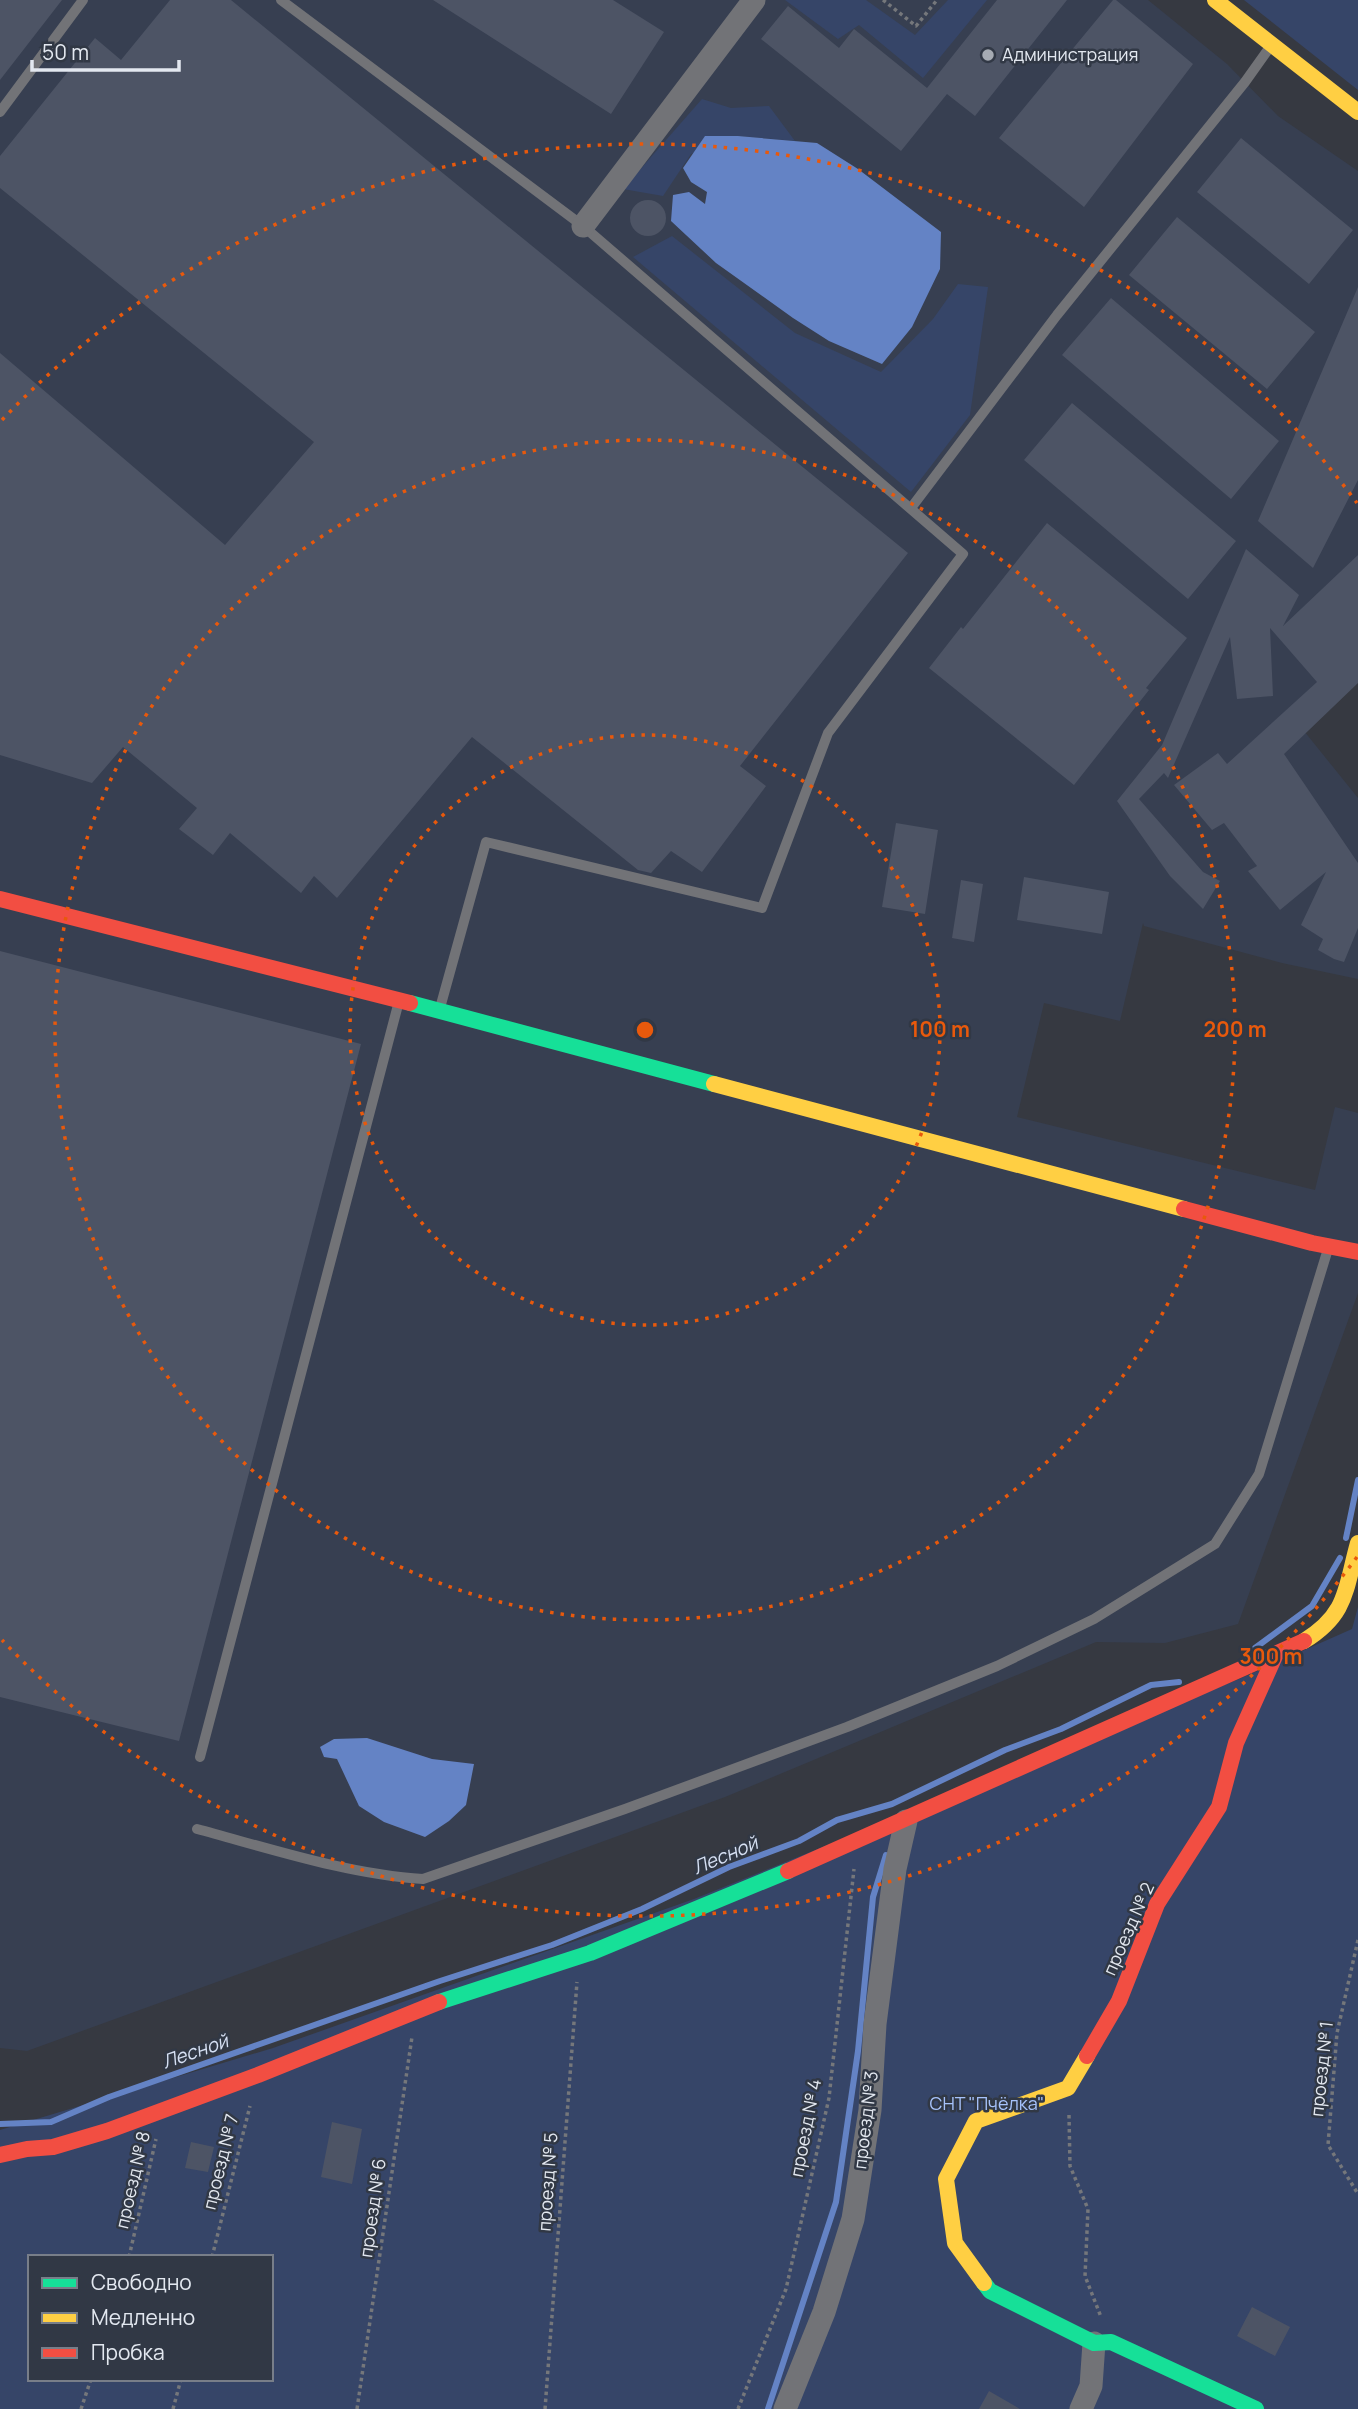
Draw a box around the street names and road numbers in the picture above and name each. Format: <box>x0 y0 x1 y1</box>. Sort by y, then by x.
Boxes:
street label: проезд № 2 <box>1097 1878 1159 1979</box>
street label: проезд № 1 <box>1304 2020 1338 2118</box>
street label: проезд № 3 <box>847 2069 883 2170</box>
street label: проезд № 4 <box>784 2077 826 2179</box>
street label: проезд № 7 <box>197 2111 243 2212</box>
street label: проезд № 8 <box>109 2129 155 2231</box>
street label: проезд № 5 <box>532 2132 562 2232</box>
street label: проезд № 6 <box>353 2157 391 2259</box>

